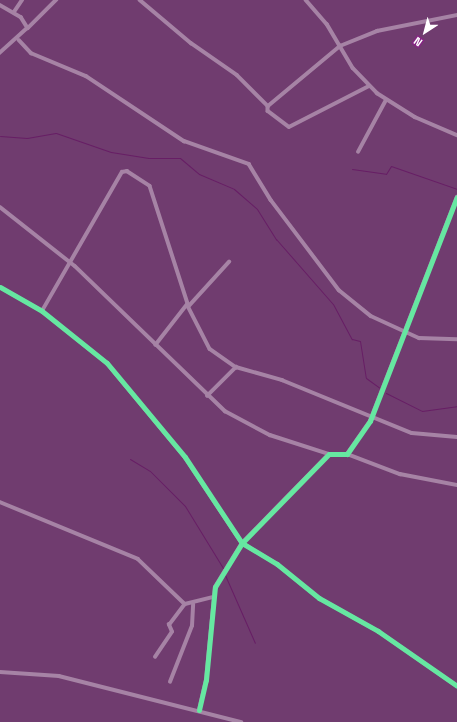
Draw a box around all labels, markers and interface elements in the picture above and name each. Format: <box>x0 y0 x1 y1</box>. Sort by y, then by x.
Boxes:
north arrow <box>405 12 445 52</box>
text: N <box>411 34 425 50</box>

